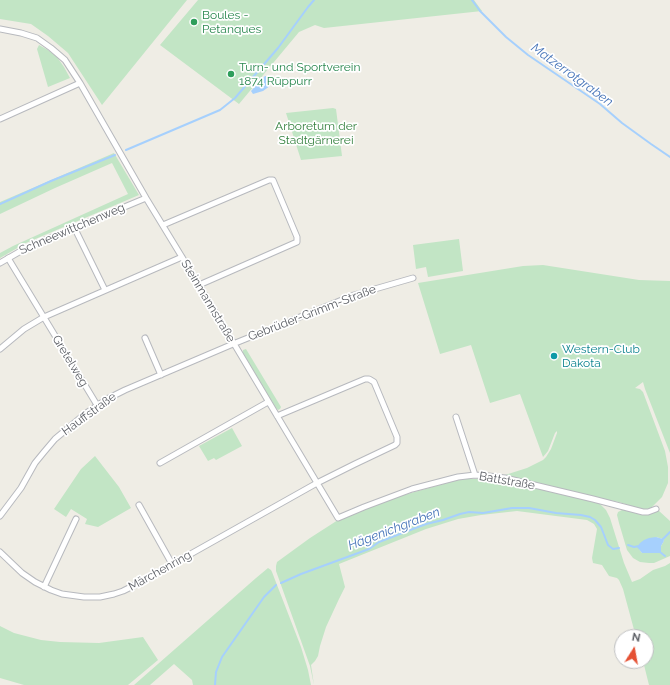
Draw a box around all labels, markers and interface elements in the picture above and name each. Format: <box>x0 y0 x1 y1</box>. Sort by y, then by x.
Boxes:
place label: Boules - Petanques <box>202 8 261 36</box>
marker: Boules - Petanques <box>189 17 199 27</box>
water label: Matzerrotgraben <box>528 40 616 110</box>
place label: Turn- und Sportverein 1874 Rüppurr <box>239 60 360 88</box>
marker: Turn- und Sportverein 1874 Rüppurr <box>226 69 236 79</box>
park label: Arboretum der Stadtgärnerei <box>275 119 357 147</box>
street label: Schneewittchenweg <box>17 200 127 258</box>
street label: Steinmannstraße <box>178 257 238 345</box>
street label: Gebrüder-Grimm-Straße <box>246 282 378 344</box>
street label: Gretelweg <box>49 333 91 389</box>
place label: Western-Club Dakota <box>562 342 640 370</box>
marker: Western-Club Dakota <box>549 351 559 361</box>
street label: Hauffstraße <box>59 389 119 439</box>
street label: Battstraße <box>478 469 536 493</box>
water label: Hägenichgraben <box>346 504 442 554</box>
street label: Märchenring <box>126 548 194 594</box>
north arrow <box>614 629 654 669</box>
text: N <box>631 631 642 645</box>

